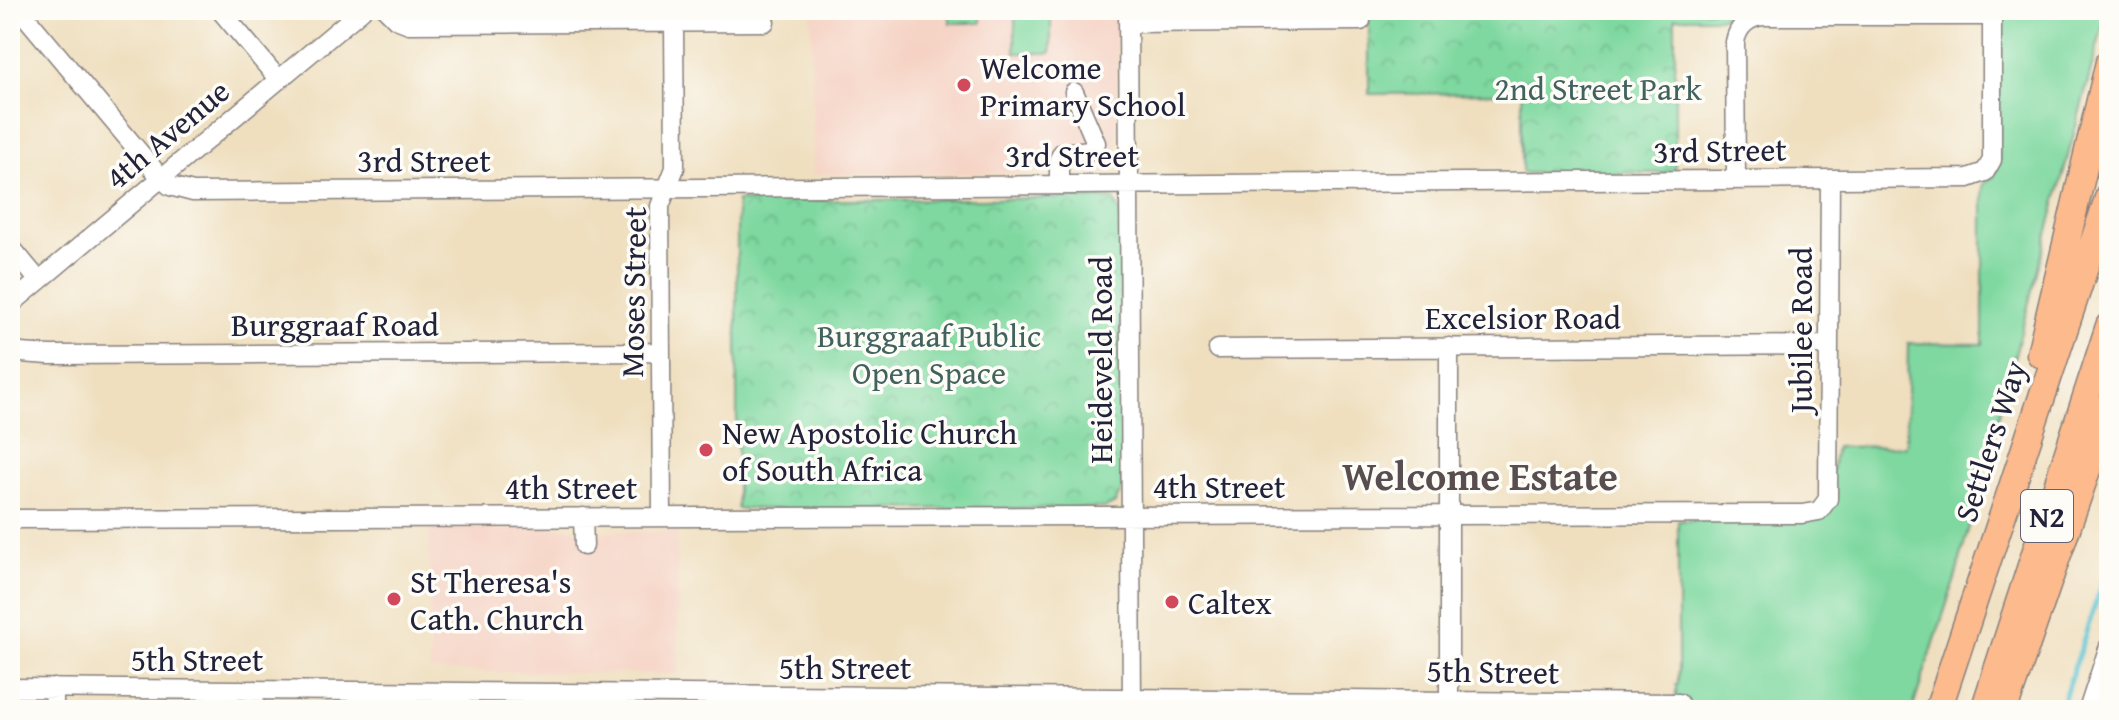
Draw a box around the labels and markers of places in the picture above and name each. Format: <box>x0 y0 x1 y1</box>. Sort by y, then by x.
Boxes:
place label: Welcome Primary School <box>980 44 1186 128</box>
marker: Welcome Primary School <box>955 76 973 94</box>
place label: New Apostolic Church of South Africa <box>722 409 1017 493</box>
marker: New Apostolic Church of South Africa <box>697 441 715 459</box>
place label: St Theresa's Cath. Church <box>410 558 584 642</box>
place label: Caltex <box>1188 579 1272 626</box>
marker: St Theresa's Cath. Church <box>385 590 403 608</box>
marker: Caltex <box>1163 593 1181 611</box>

